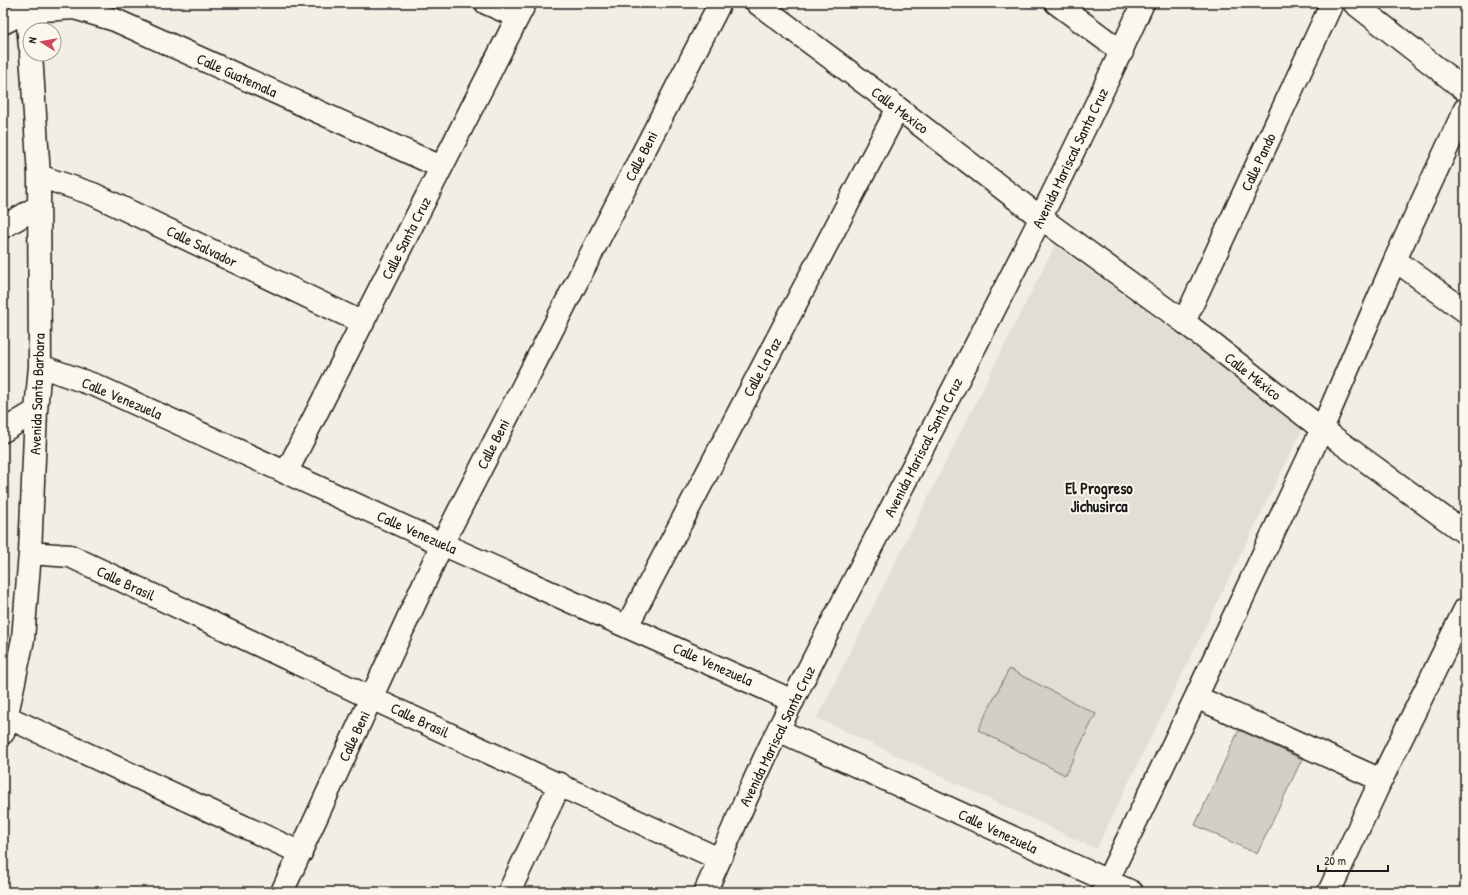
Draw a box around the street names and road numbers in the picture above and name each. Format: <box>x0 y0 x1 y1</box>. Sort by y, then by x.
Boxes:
street label: Calle Guatemala <box>193 48 281 102</box>
street label: Calle Mexico <box>867 82 933 138</box>
street label: Avenida Mariscal Santa Cruz <box>1027 84 1113 232</box>
street label: Calle Beni <box>619 127 663 185</box>
street label: Calle Pando <box>1235 130 1281 194</box>
street label: Calle Santa Cruz <box>376 192 436 283</box>
street label: Calle Salvador <box>163 220 241 272</box>
street label: Avenida Santa Barbara <box>24 333 50 455</box>
street label: Calle La Paz <box>738 333 787 400</box>
street label: Calle México <box>1220 347 1286 405</box>
street label: Calle Venezuela <box>79 372 166 424</box>
street label: Avenida Mariscal Santa Cruz <box>879 373 968 520</box>
street label: Calle Beni <box>471 415 515 473</box>
street label: Calle Venezuela <box>374 505 460 559</box>
street label: Calle Brasil <box>93 560 159 606</box>
street label: Calle Venezuela <box>670 637 756 691</box>
street label: Avenida Mariscal Santa Cruz <box>734 662 820 810</box>
street label: Calle Brasil <box>387 697 453 743</box>
street label: Calle Beni <box>333 707 375 765</box>
street label: Calle Venezuela <box>955 803 1041 859</box>

